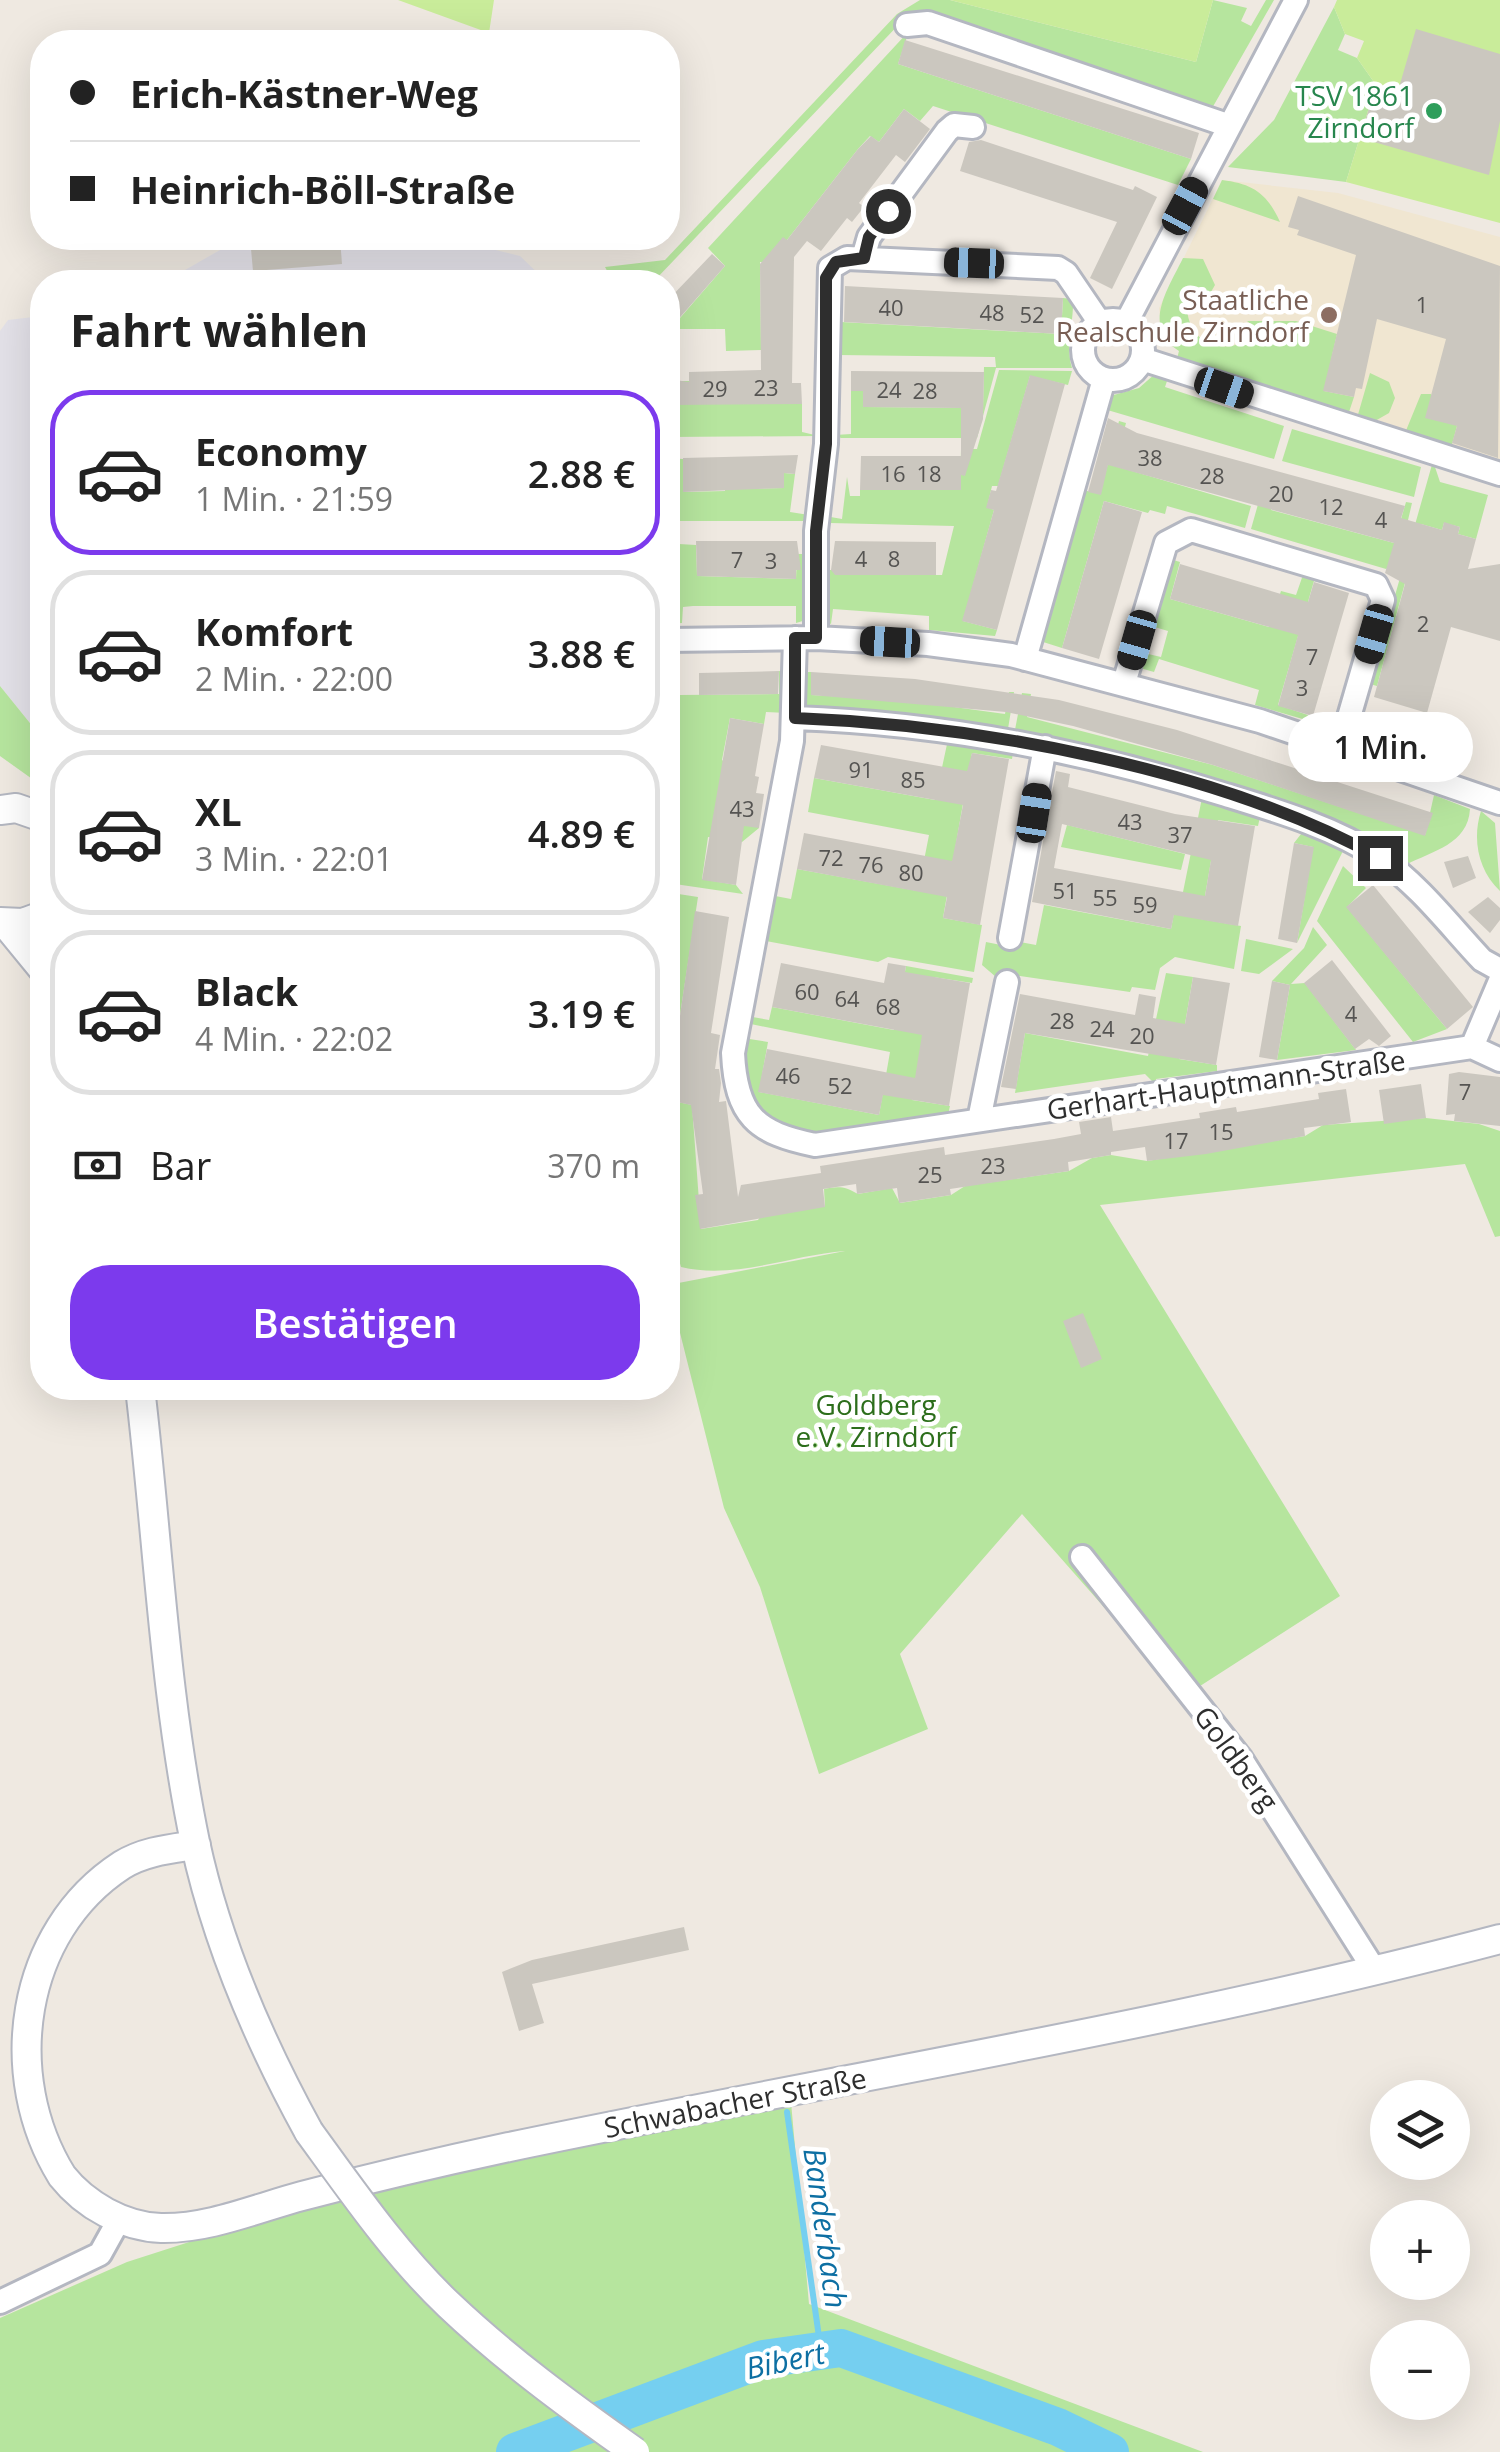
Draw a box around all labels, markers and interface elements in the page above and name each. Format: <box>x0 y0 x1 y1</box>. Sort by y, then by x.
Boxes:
text: Erich-Kästner-Weg <box>130 67 478 119</box>
place label: TSV 1861 Zirndorf <box>1295 76 1416 146</box>
marker: TSV 1861 Zirndorf <box>1423 100 1445 122</box>
text: Heinrich-Böll-Straße <box>130 163 515 215</box>
car <box>1158 172 1212 240</box>
route start <box>866 189 911 234</box>
car <box>943 247 1005 279</box>
place label: Staatliche Realschule Zirndorf <box>1056 280 1311 350</box>
house number: 1 <box>1416 289 1428 319</box>
house number: 40 <box>878 292 904 322</box>
house number: 48 <box>979 297 1005 327</box>
text: Fahrt wählen <box>70 299 368 360</box>
house number: 52 <box>1019 299 1045 329</box>
marker: Staatliche Realschule Zirndorf <box>1318 304 1340 326</box>
car <box>1191 364 1257 412</box>
house number: 23 <box>753 372 779 402</box>
house number: 29 <box>702 373 728 403</box>
house number: 24 <box>876 374 902 404</box>
house number: 28 <box>912 375 938 405</box>
text: Economy <box>195 425 367 477</box>
icon: car <box>75 428 165 518</box>
house number: 38 <box>1137 442 1163 472</box>
text: 2.88 € <box>528 447 635 499</box>
house number: 16 <box>880 458 906 488</box>
house number: 18 <box>916 458 942 488</box>
house number: 28 <box>1199 460 1225 490</box>
text: 1 Min. · 21:59 <box>195 477 393 520</box>
house number: 20 <box>1268 478 1294 508</box>
house number: 12 <box>1318 491 1344 521</box>
house number: 4 <box>1375 504 1388 534</box>
house number: 4 <box>855 543 868 573</box>
house number: 8 <box>888 543 900 573</box>
house number: 7 <box>731 544 743 574</box>
house number: 3 <box>765 545 777 575</box>
car <box>1351 601 1397 667</box>
text: Komfort <box>195 605 353 657</box>
car <box>1114 607 1160 673</box>
icon: car <box>75 608 165 698</box>
house number: 2 <box>1417 608 1429 638</box>
car <box>859 625 921 659</box>
text: 3.88 € <box>528 627 635 679</box>
house number: 7 <box>1306 641 1318 671</box>
text: 2 Min. · 22:00 <box>195 657 393 700</box>
house number: 3 <box>1296 672 1308 702</box>
callout: 1 Min. <box>1288 713 1472 783</box>
text: 1 Min. <box>1333 725 1428 768</box>
house number: 91 <box>848 754 874 784</box>
house number: 85 <box>900 764 926 794</box>
car <box>1014 781 1054 845</box>
text: XL <box>195 785 242 837</box>
icon: car <box>75 788 165 878</box>
house number: 43 <box>729 793 755 823</box>
house number: 43 <box>1117 806 1143 836</box>
text: 4.89 € <box>528 807 635 859</box>
house number: 37 <box>1167 819 1193 849</box>
route end <box>1358 836 1403 881</box>
text: 3 Min. · 22:01 <box>195 837 393 880</box>
house number: 72 <box>818 842 844 872</box>
house number: 76 <box>858 849 884 879</box>
house number: 80 <box>898 857 924 887</box>
house number: 51 <box>1052 875 1078 905</box>
house number: 55 <box>1092 882 1118 912</box>
house number: 59 <box>1132 889 1158 919</box>
text: Black <box>195 965 298 1017</box>
icon: car <box>75 968 165 1058</box>
house number: 60 <box>794 976 820 1006</box>
house number: 64 <box>834 983 860 1013</box>
text: 3.19 € <box>528 987 635 1039</box>
house number: 68 <box>875 991 901 1021</box>
house number: 4 <box>1345 998 1358 1028</box>
house number: 28 <box>1049 1005 1075 1035</box>
house number: 24 <box>1089 1013 1115 1043</box>
text: 4 Min. · 22:02 <box>195 1017 393 1060</box>
house number: 20 <box>1129 1020 1155 1050</box>
street label: Gerhart-Hauptmann-Straße <box>1044 1040 1408 1128</box>
house number: 46 <box>775 1060 801 1090</box>
house number: 52 <box>827 1070 853 1100</box>
house number: 7 <box>1459 1076 1471 1106</box>
house number: 15 <box>1208 1116 1234 1146</box>
house number: 17 <box>1163 1125 1189 1155</box>
icon: cash <box>70 1138 125 1193</box>
text: Bar <box>150 1139 211 1191</box>
text: 370 m <box>547 1144 640 1187</box>
house number: 23 <box>980 1150 1006 1180</box>
house number: 25 <box>917 1159 943 1189</box>
button: Bestätigen <box>70 1265 640 1380</box>
park label: Goldberg e.V. Zirndorf <box>796 1385 958 1455</box>
street label: Goldberg <box>1186 1698 1288 1818</box>
street label: Schwabacher Straße <box>601 2058 869 2146</box>
map controls <box>1370 2080 1470 2420</box>
button: layers <box>1370 2080 1470 2180</box>
water label: Banderbach <box>794 2145 858 2311</box>
button: + <box>1370 2200 1470 2300</box>
button: − <box>1370 2320 1470 2420</box>
water label: Bibert <box>742 2331 829 2388</box>

